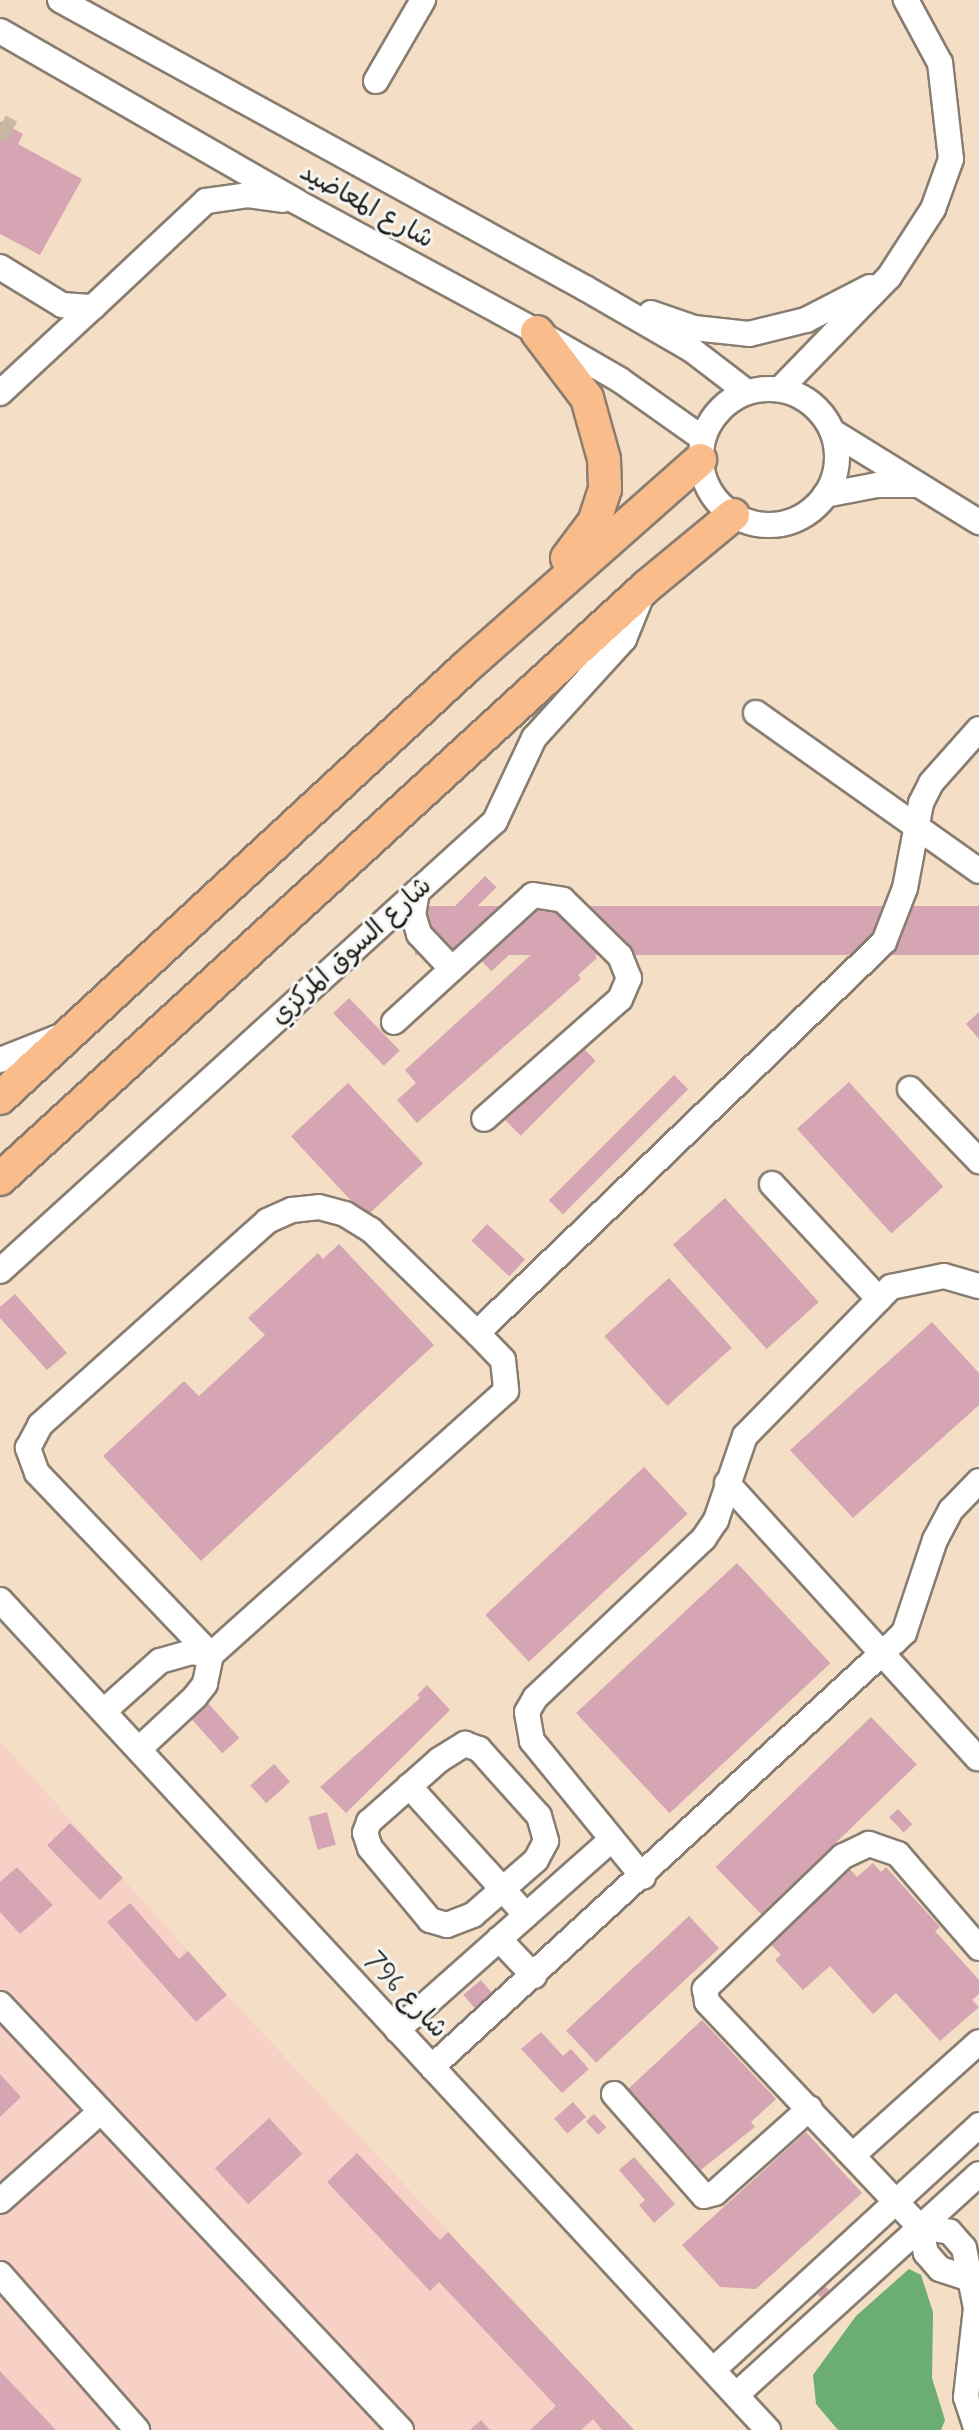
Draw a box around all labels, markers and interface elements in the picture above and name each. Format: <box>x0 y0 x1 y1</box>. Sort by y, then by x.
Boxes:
street label: شارع المعاضيد <box>294 157 438 257</box>
street label: شارع السوق المركزي <box>265 871 439 1033</box>
street label: شارع 796 <box>357 1946 453 2046</box>

